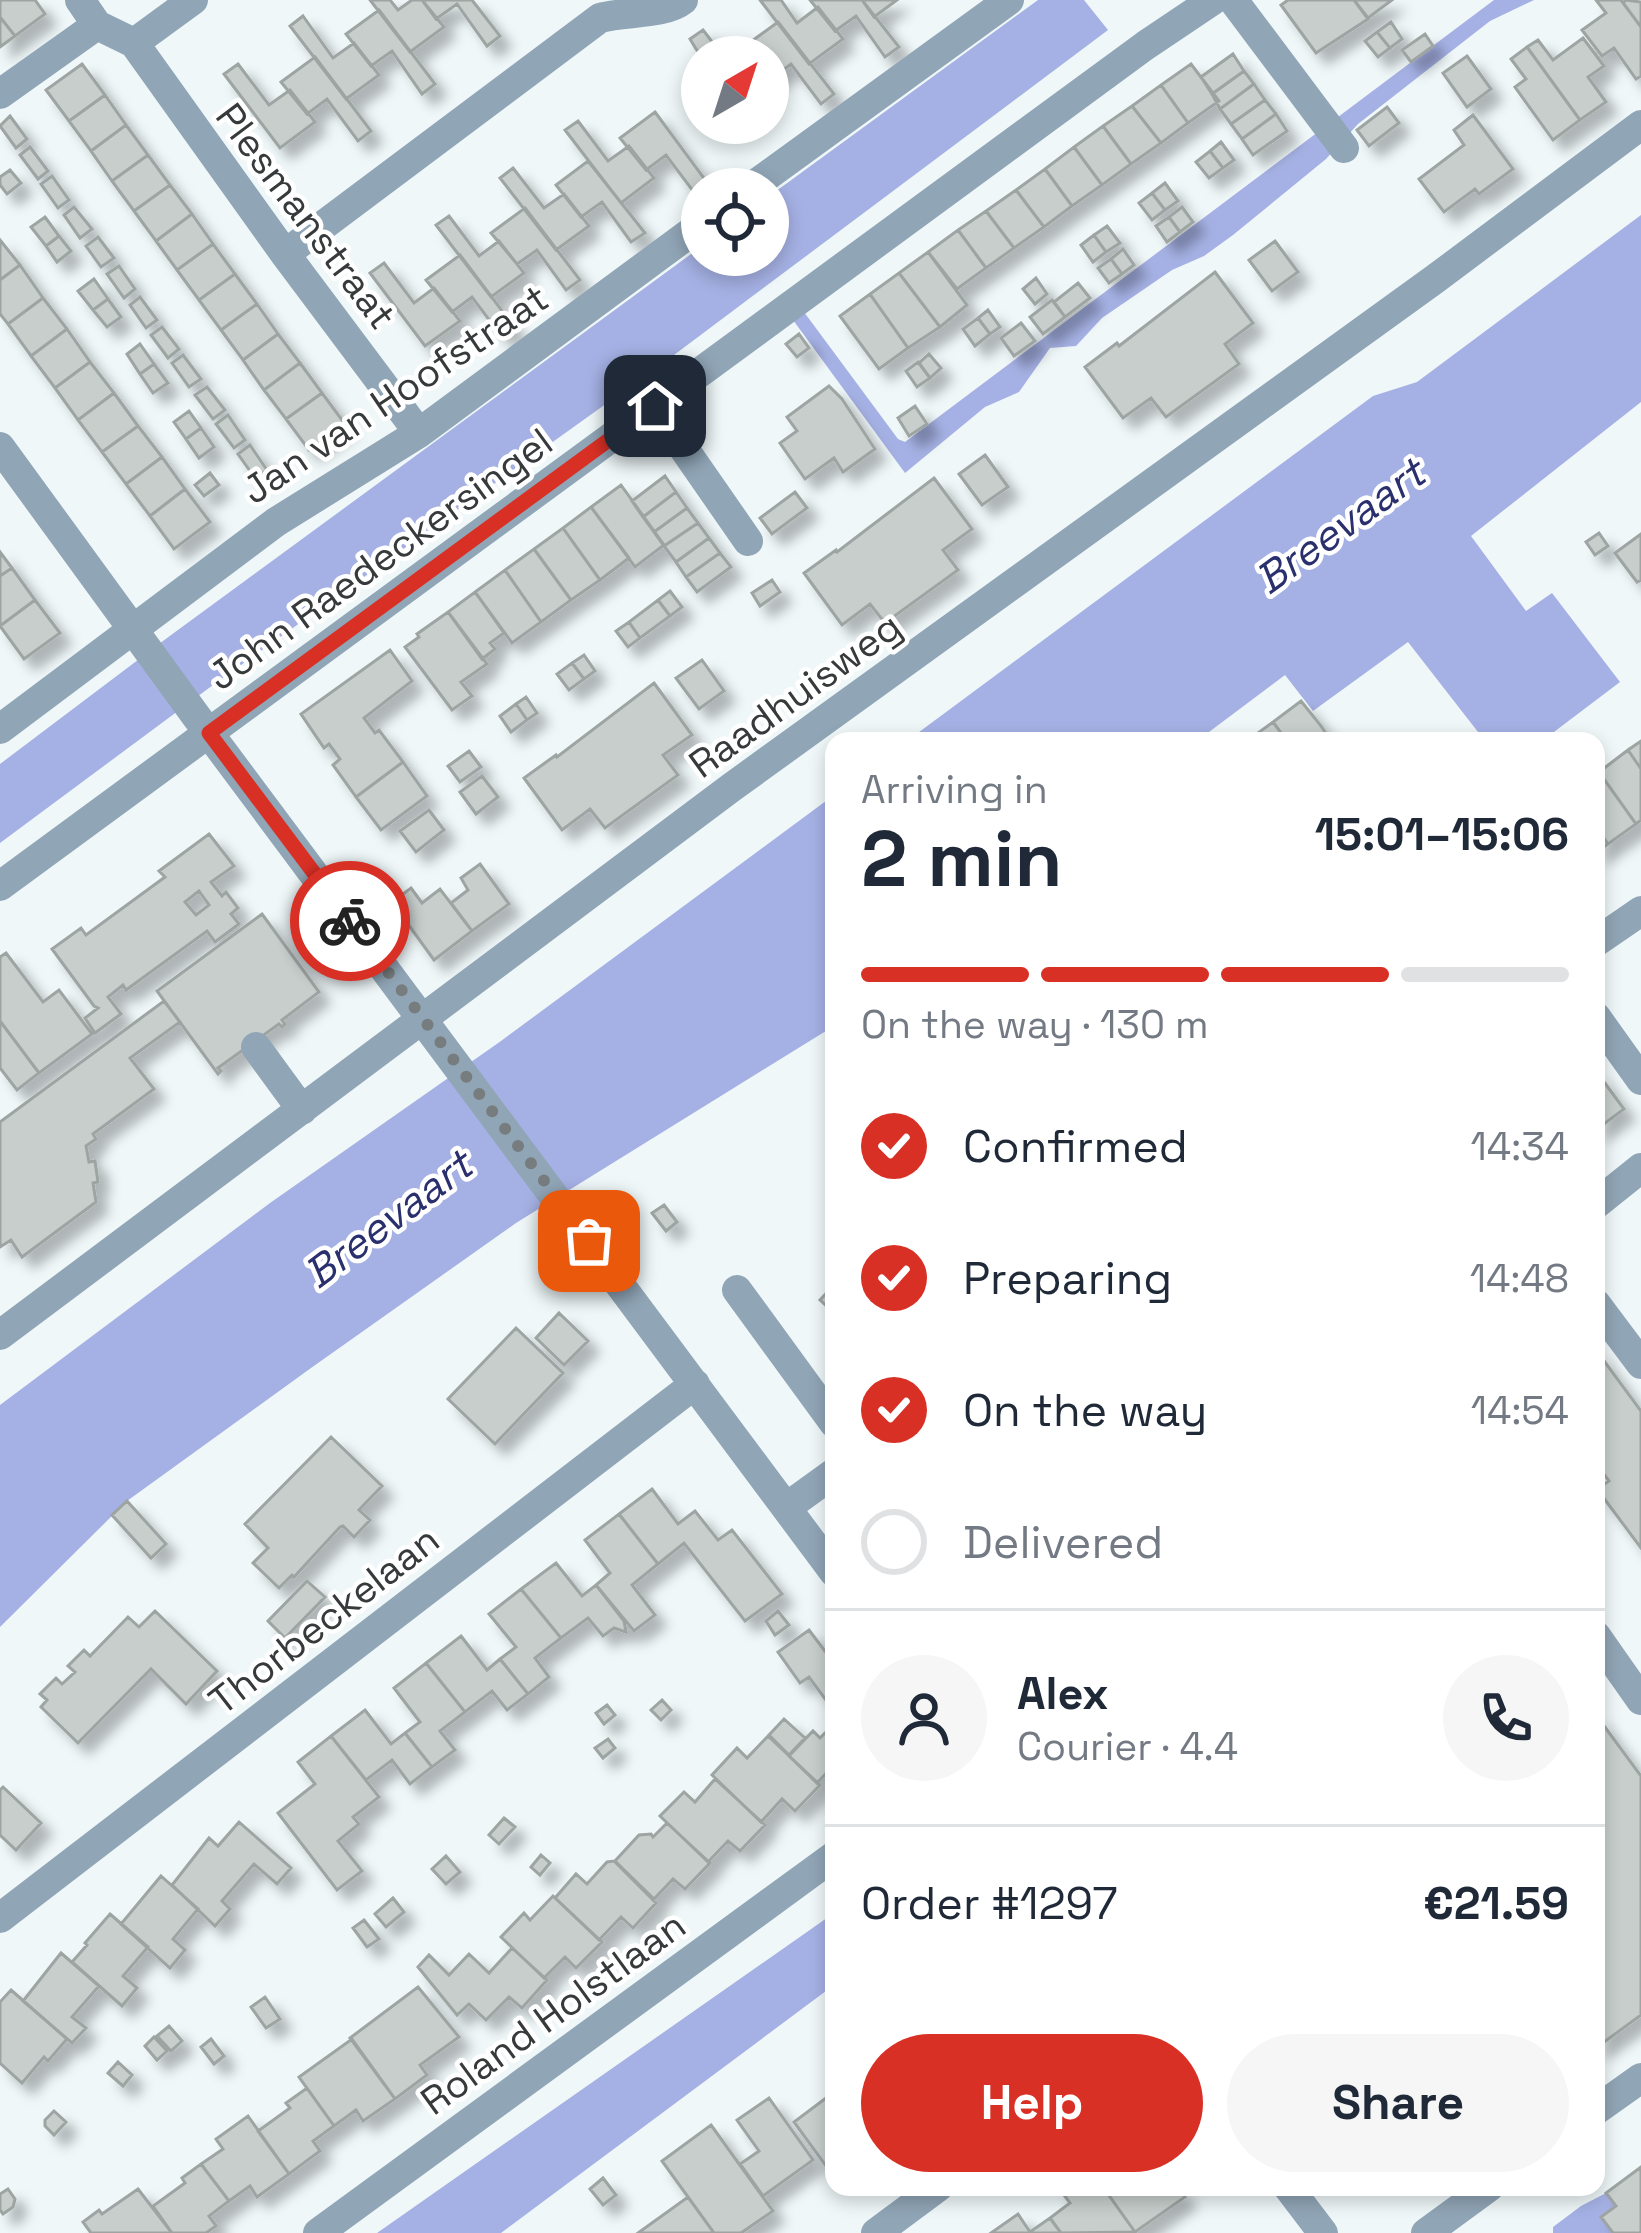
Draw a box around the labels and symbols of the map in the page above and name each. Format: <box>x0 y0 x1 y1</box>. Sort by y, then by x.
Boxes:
north arrow <box>681 36 789 144</box>
street label: Plesmanstraat <box>205 93 407 339</box>
street label: Jan van Hoofstraat <box>233 273 557 515</box>
pin <box>604 355 706 457</box>
street label: John Raedeckersingel <box>198 417 562 701</box>
water label: Breevaart <box>1245 444 1438 605</box>
street label: Raadhuisweg <box>679 602 911 788</box>
courier <box>290 861 410 981</box>
water label: Breevaart <box>293 1136 486 1299</box>
pin <box>538 1190 640 1292</box>
street label: Thorbeckelaan <box>199 1515 449 1725</box>
street label: Roland Holstlaan <box>411 1901 695 2125</box>

